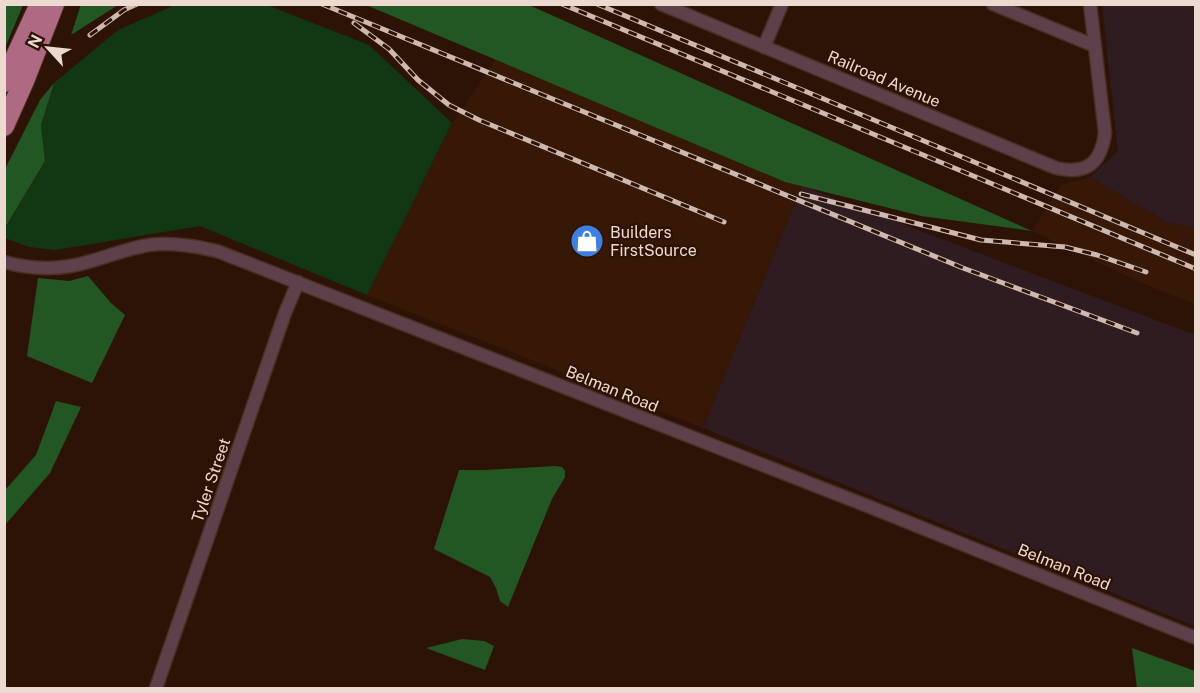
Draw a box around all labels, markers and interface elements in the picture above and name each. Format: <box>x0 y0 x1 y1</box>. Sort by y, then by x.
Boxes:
north arrow <box>18 18 78 78</box>
text: N <box>24 32 46 51</box>
street label: Railroad Avenue <box>825 47 943 111</box>
shop icon: Builders FirstSource <box>569 223 605 259</box>
place label: Builders FirstSource <box>610 223 697 260</box>
street label: Belman Road <box>563 362 661 416</box>
street label: Tyler Street <box>188 435 234 525</box>
street label: Belman Road <box>1015 540 1113 594</box>

